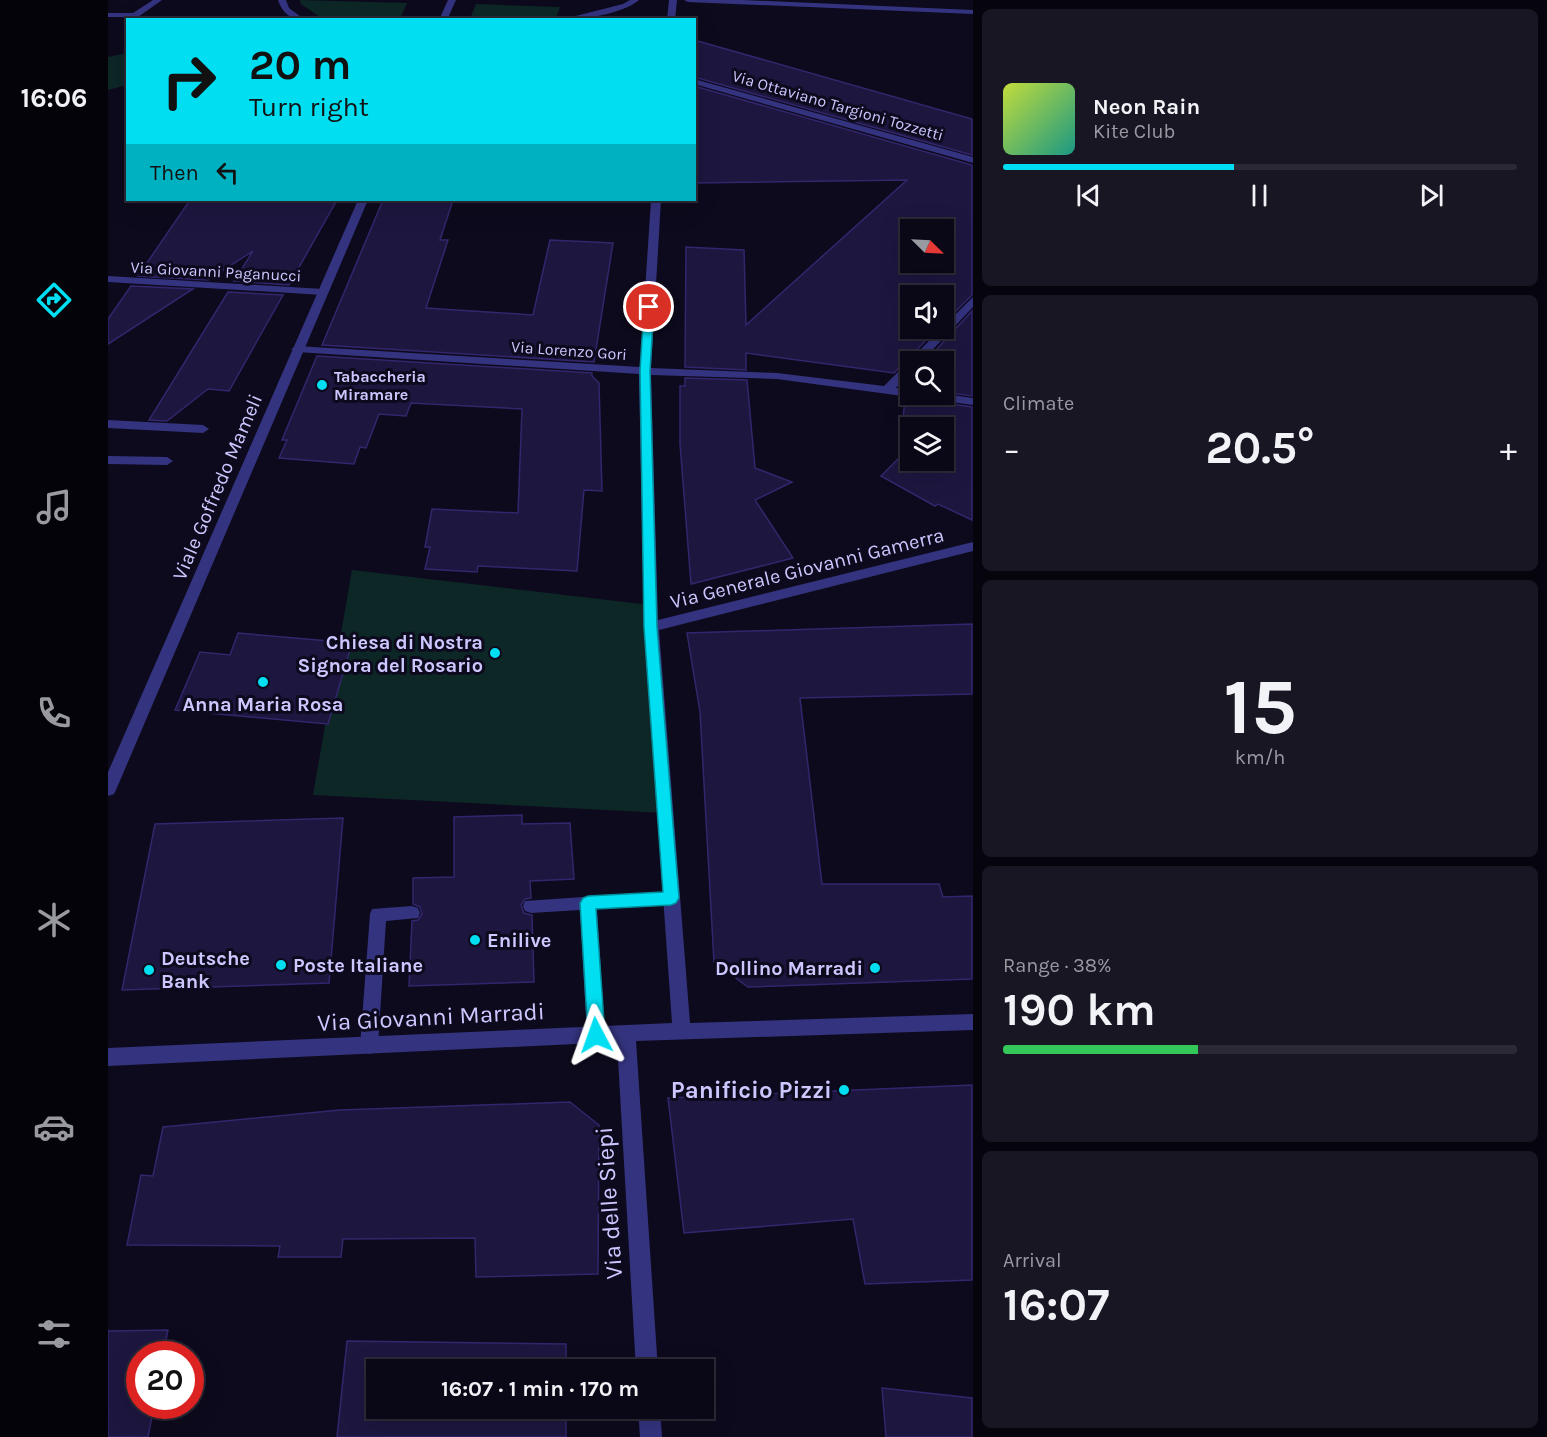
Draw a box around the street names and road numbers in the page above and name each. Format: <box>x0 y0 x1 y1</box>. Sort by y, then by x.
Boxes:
street label: Via Ottaviano Targioni Tozzetti <box>730 66 946 145</box>
street label: Via Giovanni Paganucci <box>130 258 302 285</box>
street label: Via Lorenzo Gori <box>510 337 627 364</box>
street label: Viale Goffredo Mameli <box>168 391 267 584</box>
street label: Via Generale Giovanni Gamerra <box>668 523 946 614</box>
street label: Via Giovanni Marradi <box>316 997 546 1037</box>
street label: Via delle Siepi <box>590 1126 628 1280</box>

